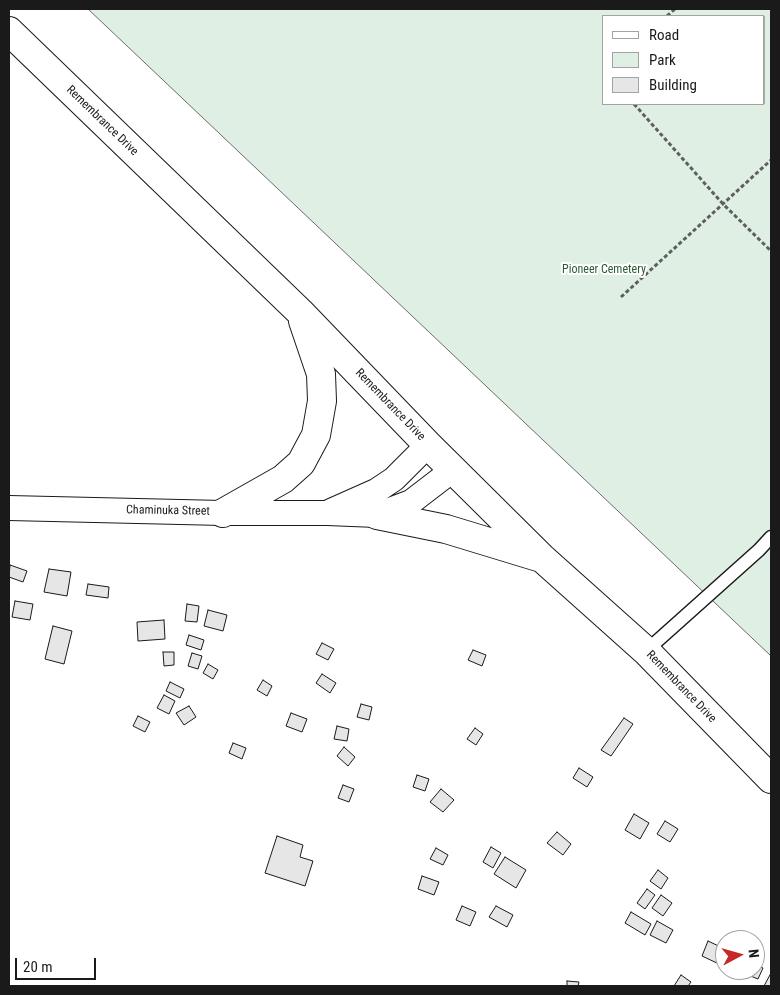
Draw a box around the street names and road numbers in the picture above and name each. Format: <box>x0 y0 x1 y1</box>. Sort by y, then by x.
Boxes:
street label: Remembrance Drive <box>63 83 141 159</box>
street label: Remembrance Drive <box>352 366 428 444</box>
street label: Chaminuka Street <box>126 503 210 519</box>
street label: Remembrance Drive <box>643 648 719 726</box>

